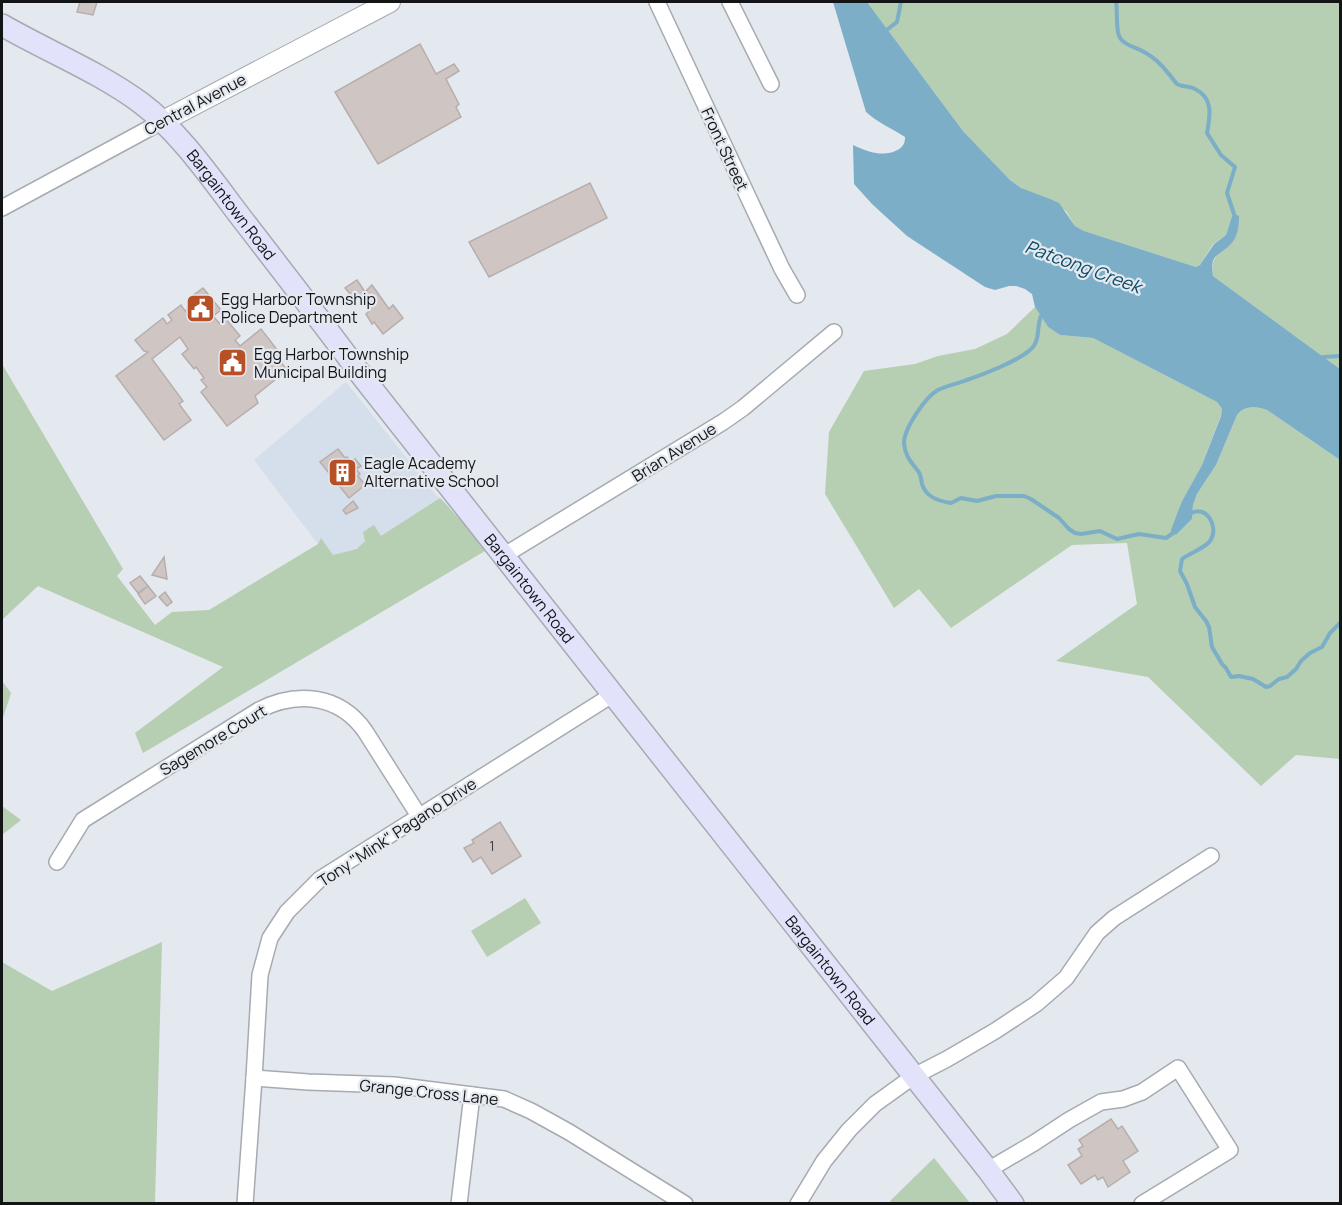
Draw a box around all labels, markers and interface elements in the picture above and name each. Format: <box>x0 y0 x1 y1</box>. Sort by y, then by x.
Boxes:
street label: Central Avenue <box>140 68 250 140</box>
street label: Front Street <box>696 104 754 194</box>
street label: Bargaintown Road <box>182 145 281 264</box>
water label: Patcong Creek <box>1022 234 1148 299</box>
place label: Egg Harbor Township Police Department <box>221 288 376 328</box>
public building icon: Egg Harbor Township Police Department <box>184 292 216 324</box>
place label: Egg Harbor Township Municipal Building <box>254 343 409 383</box>
public building icon: Egg Harbor Township Municipal Building <box>217 347 249 379</box>
street label: Brian Avenue <box>628 417 720 487</box>
place label: Eagle Academy Alternative School <box>364 452 499 492</box>
building icon: Eagle Academy Alternative School <box>327 456 359 488</box>
street label: Bargaintown Road <box>479 529 580 648</box>
street label: Sagemore Court <box>155 699 271 781</box>
street label: Tony "Mink" Pagano Drive <box>313 772 481 892</box>
house number: 1 <box>489 836 495 855</box>
street label: Bargaintown Road <box>780 911 880 1030</box>
street label: Grange Cross Lane <box>359 1074 499 1110</box>

